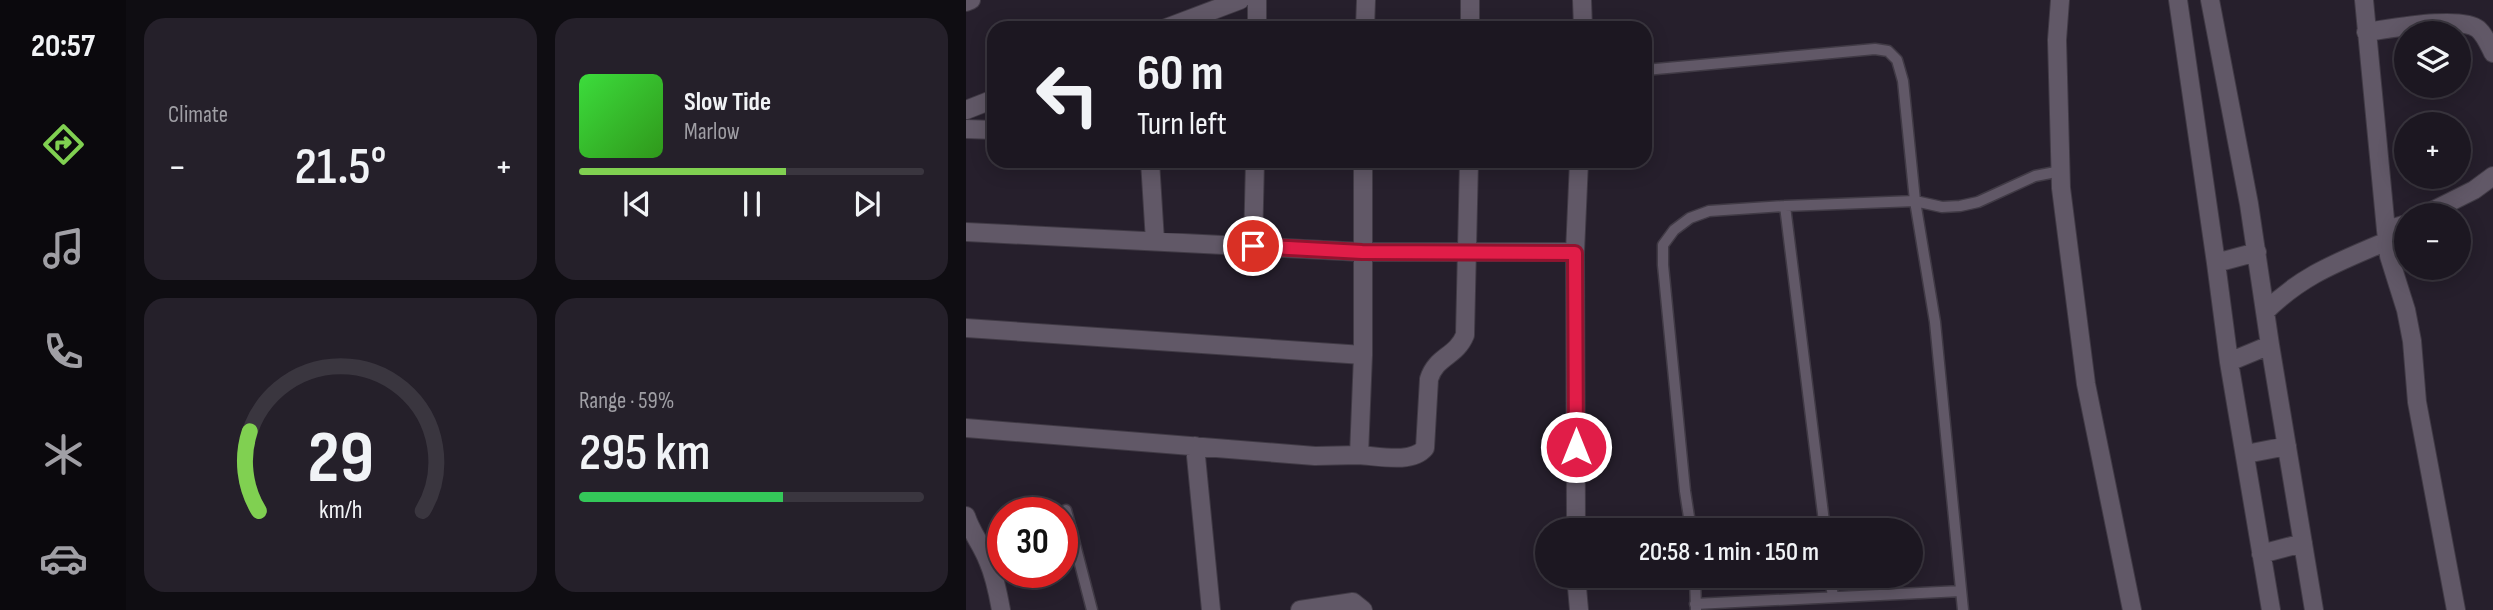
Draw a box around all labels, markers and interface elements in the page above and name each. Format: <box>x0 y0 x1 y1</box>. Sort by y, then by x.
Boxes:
map controls <box>2394 21 2471 280</box>
button: layers <box>2394 21 2471 98</box>
text: 20:57 <box>31 27 95 66</box>
text: 60 m <box>1137 45 1224 104</box>
icon: left <box>1022 49 1113 140</box>
text: Slow Tide <box>684 87 771 118</box>
text: Climate <box>168 101 228 129</box>
text: Turn left <box>1137 105 1227 144</box>
button: + <box>2394 112 2471 189</box>
text: Marlow <box>684 118 740 146</box>
icon: directions <box>39 120 88 169</box>
text: 21.5° <box>295 136 386 199</box>
text: − <box>168 145 187 190</box>
text: + <box>494 145 513 190</box>
icon: previous <box>618 185 656 223</box>
icon: pause <box>733 185 771 223</box>
icon: next <box>848 185 886 223</box>
button: − <box>2394 203 2471 280</box>
pin <box>1223 216 1283 276</box>
icon: music <box>39 224 88 273</box>
icon: arrive <box>1234 227 1272 265</box>
icon: phone <box>39 327 88 376</box>
text: Range · 59% <box>579 387 674 415</box>
position arrow <box>1539 410 1613 484</box>
text: 29 <box>307 415 374 503</box>
text: 295 km <box>579 422 710 485</box>
icon: climate <box>39 430 88 479</box>
text: km/h <box>319 495 362 526</box>
speed limit sign: 30 <box>987 497 1078 588</box>
icon: car <box>39 534 88 583</box>
text: 20:58 · 1 min · 150 m <box>1639 537 1819 568</box>

